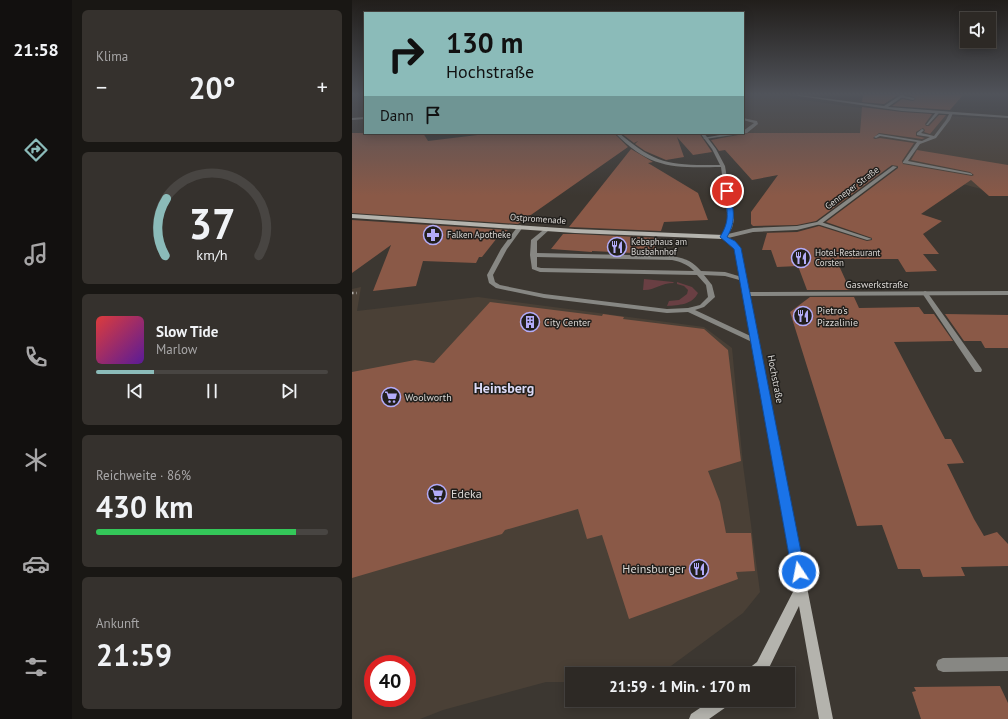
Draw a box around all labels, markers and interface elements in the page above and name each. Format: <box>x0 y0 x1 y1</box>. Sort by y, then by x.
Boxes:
map controls <box>960 12 996 48</box>
button: sound <box>960 12 996 48</box>
text: 130 m <box>446 24 523 61</box>
icon: right <box>380 28 432 80</box>
text: 21:58 <box>13 38 59 61</box>
text: Klima <box>96 48 128 65</box>
text: Hochstraße <box>446 60 534 83</box>
text: 20° <box>188 68 236 107</box>
text: − <box>96 73 107 101</box>
text: + <box>317 73 328 101</box>
icon: arrive <box>422 104 444 126</box>
text: Dann <box>380 106 414 125</box>
icon: directions <box>22 136 50 164</box>
street label: Genneper Straße <box>823 163 881 211</box>
pin <box>710 174 744 208</box>
icon: arrive <box>716 180 738 202</box>
text: 37 <box>188 196 236 249</box>
street label: Ostpromenade <box>510 211 567 226</box>
pharmacy icon: Falken Apotheke <box>422 224 444 246</box>
place label: Falken Apotheke <box>447 229 511 240</box>
restaurant icon: Kebaphaus am Busbahnhof <box>606 236 628 258</box>
place label: Kebaphaus am Busbahnhof <box>631 236 687 257</box>
icon: music <box>22 240 50 268</box>
text: km/h <box>196 244 228 263</box>
restaurant icon: Hotel-Restaurant Corsten <box>790 247 812 269</box>
place label: Hotel-Restaurant Corsten <box>815 247 880 268</box>
street label: Gaswerkstraße <box>846 278 908 291</box>
place label: Pietro's Pizzalinie <box>817 304 858 329</box>
restaurant icon: Pietro's Pizzalinie <box>792 305 814 327</box>
building icon: City Center <box>519 311 541 333</box>
place label: City Center <box>544 316 591 329</box>
text: Slow Tide <box>156 322 218 341</box>
text: Marlow <box>156 341 197 358</box>
icon: phone <box>22 343 50 371</box>
street label: Hochstraße <box>764 354 787 404</box>
district label: Heinsberg <box>474 379 534 397</box>
icon: previous <box>124 380 146 402</box>
icon: pause <box>201 380 223 402</box>
icon: next <box>278 380 300 402</box>
supermarket icon: Woolworth <box>380 386 402 408</box>
place label: Woolworth <box>405 391 452 404</box>
icon: climate <box>22 446 50 474</box>
text: Reichweite · 86% <box>96 467 191 484</box>
supermarket icon: Edeka <box>426 483 448 505</box>
place label: Edeka <box>451 486 482 501</box>
text: 430 km <box>96 487 194 526</box>
icon: car <box>22 550 50 578</box>
position arrow <box>778 551 820 593</box>
restaurant icon: Heinsburger <box>688 558 710 580</box>
place label: Heinsburger <box>622 561 685 576</box>
text: Ankunft <box>96 615 139 632</box>
text: 21:59 <box>96 635 172 674</box>
icon: filters <box>22 653 50 681</box>
speed limit sign: 40 <box>364 655 416 707</box>
text: 21:59 · 1 Min. · 170 m <box>609 677 751 696</box>

